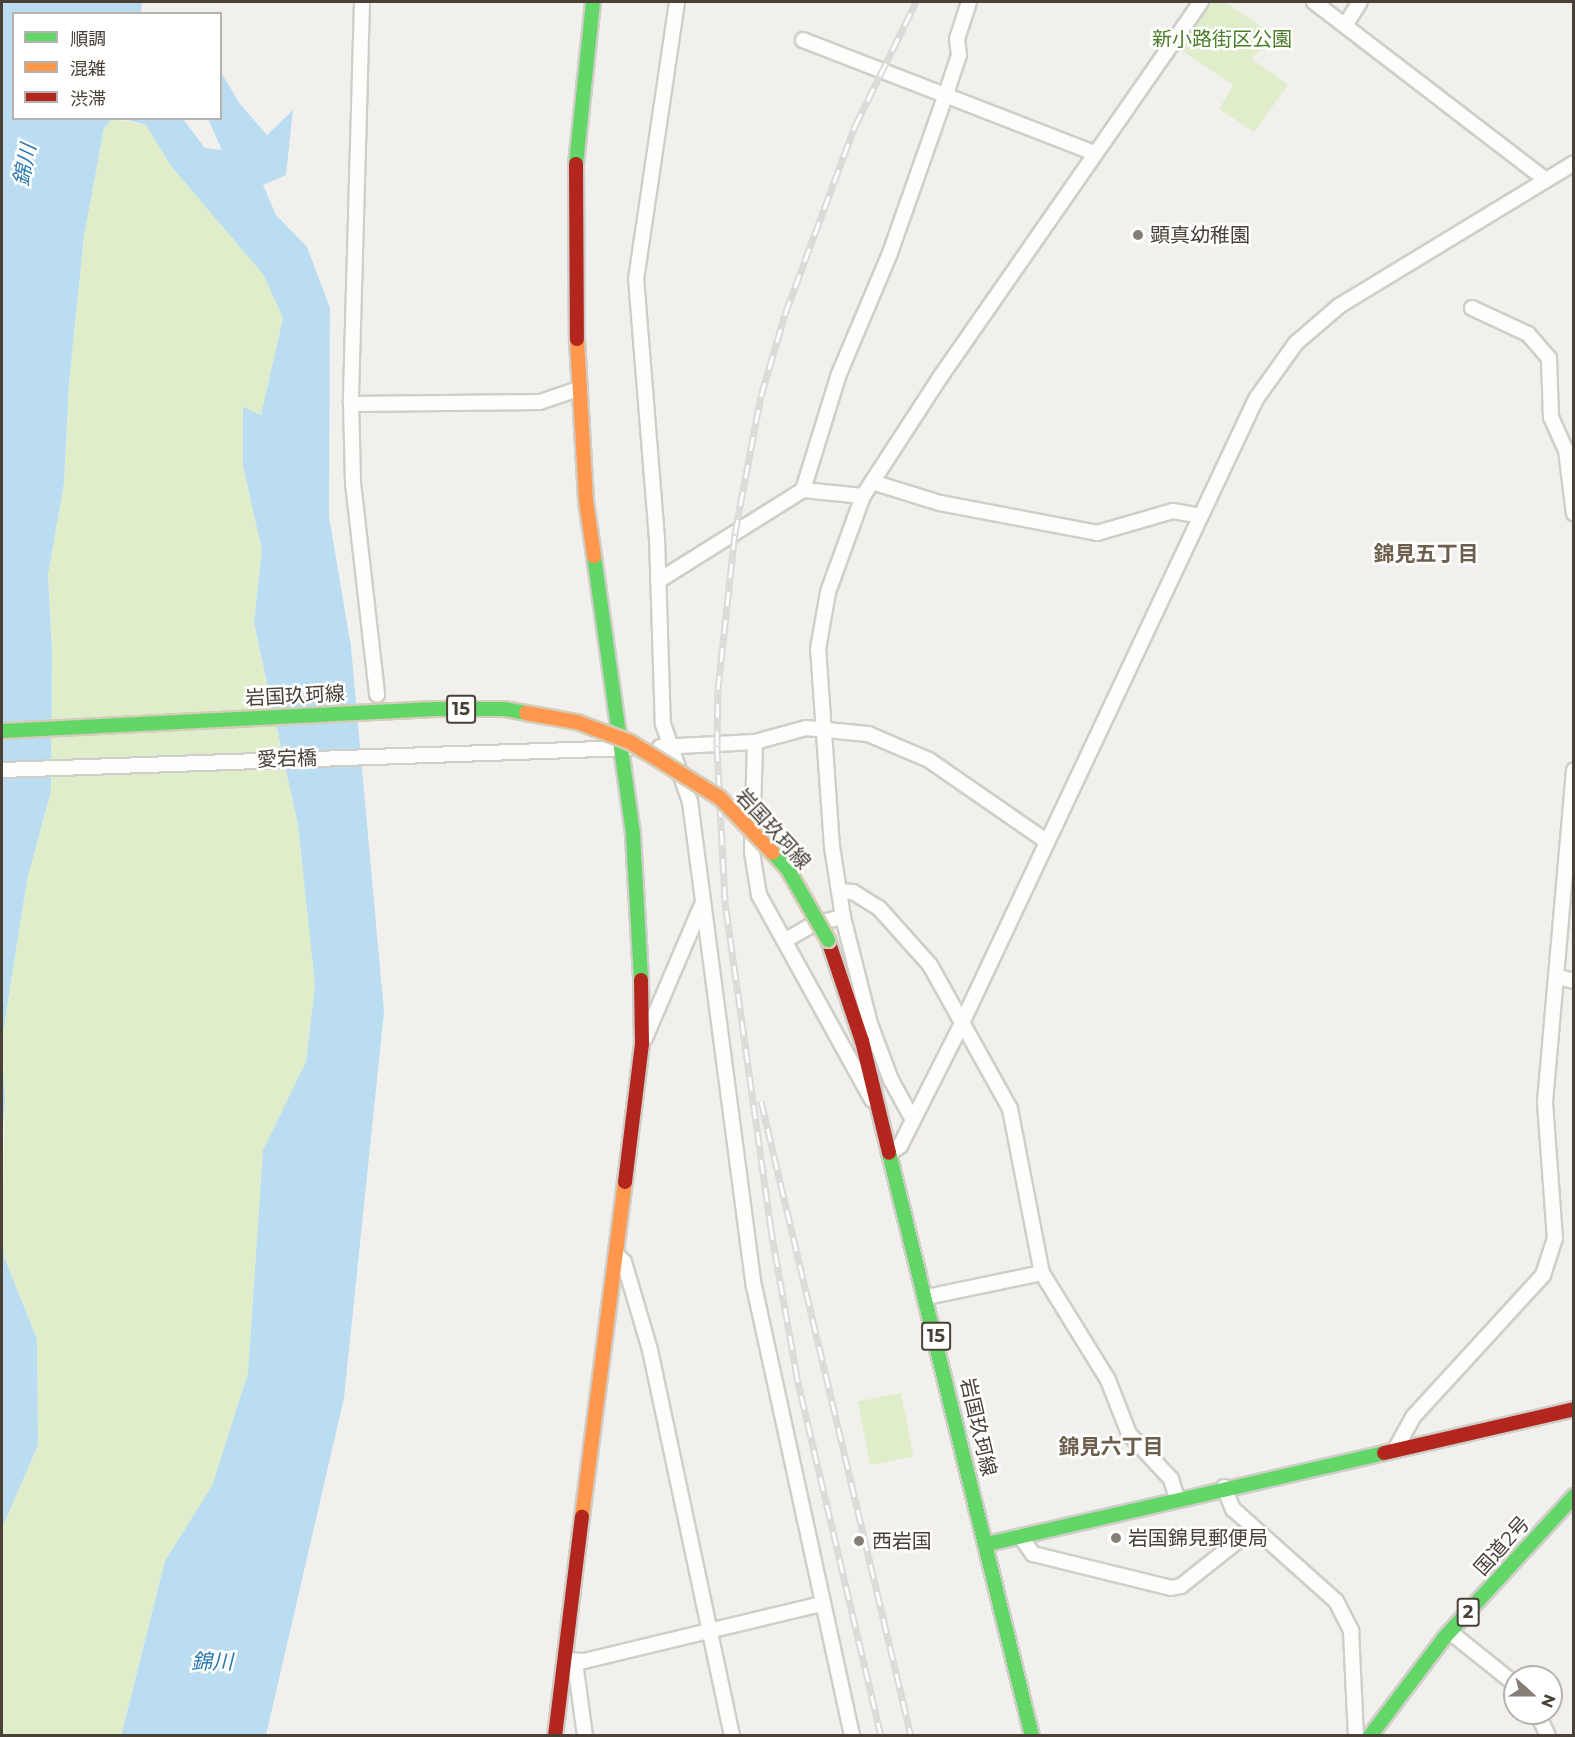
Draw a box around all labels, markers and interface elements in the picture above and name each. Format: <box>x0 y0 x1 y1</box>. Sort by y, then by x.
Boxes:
legend <box>12 12 222 120</box>
park label: 新小路街区公園 <box>1152 27 1292 51</box>
text: 順調 <box>70 28 106 50</box>
text: 混雑 <box>70 58 106 80</box>
text: 渋滞 <box>70 88 106 110</box>
water label: 錦川 <box>9 142 41 188</box>
place label: 顕真幼稚園 <box>1150 223 1250 247</box>
marker: 顕真幼稚園 <box>1131 228 1145 242</box>
district label: 錦見五丁目 <box>1374 541 1478 567</box>
street label: 岩国玖珂線 <box>244 681 346 711</box>
road number: 15 <box>446 694 476 724</box>
street label: 愛宕橋 <box>257 746 317 772</box>
street label: 岩国玖珂線 <box>731 784 815 874</box>
road number: 15 <box>921 1321 951 1351</box>
street label: 岩国玖珂線 <box>955 1376 1001 1478</box>
district label: 錦見六丁目 <box>1059 1434 1163 1460</box>
street label: 国道2号 <box>1469 1511 1535 1581</box>
place label: 岩国錦見郵便局 <box>1128 1526 1268 1550</box>
place label: 西岩国 <box>872 1529 932 1553</box>
marker: 岩国錦見郵便局 <box>1109 1531 1123 1545</box>
marker: 西岩国 <box>850 1532 868 1550</box>
road number: 2 <box>1456 1597 1480 1627</box>
water label: 錦川 <box>191 1649 233 1675</box>
north arrow <box>1503 1665 1563 1725</box>
text: N <box>1537 1691 1560 1710</box>

